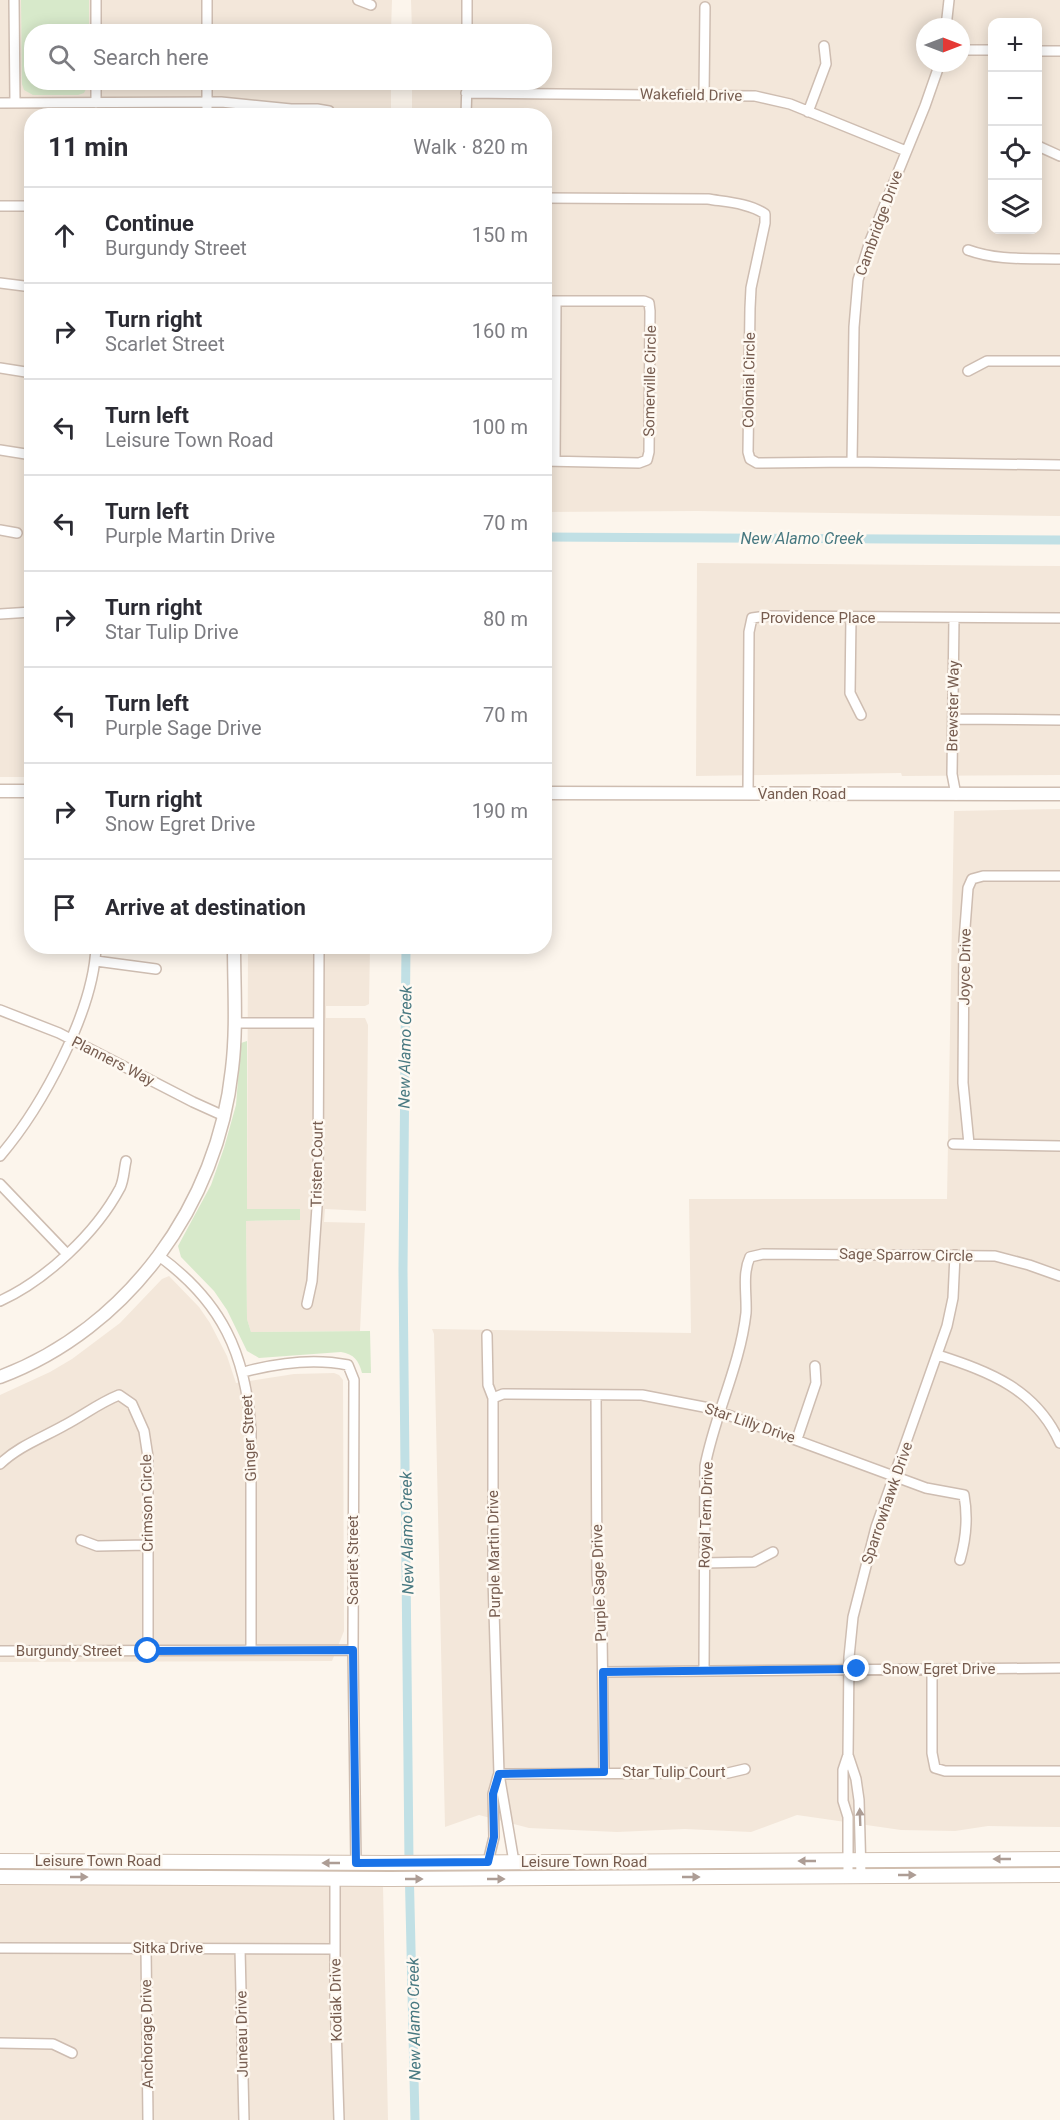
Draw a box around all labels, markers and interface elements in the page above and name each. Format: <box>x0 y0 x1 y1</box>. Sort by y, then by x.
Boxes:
north arrow <box>916 18 970 72</box>
map controls <box>988 18 1042 234</box>
button: + <box>988 18 1042 72</box>
search box <box>24 24 552 90</box>
icon: search <box>45 41 78 74</box>
text: Search here <box>93 45 209 70</box>
button: − <box>988 72 1042 126</box>
street label: Wakefield Drive <box>640 85 742 105</box>
button: locate <box>988 126 1042 180</box>
text: 11 min <box>48 132 128 162</box>
text: Walk · 820 m <box>413 135 528 159</box>
street label: Cambridge Drive <box>852 168 906 278</box>
button: layers <box>988 180 1042 234</box>
text: Continue <box>105 211 194 236</box>
icon: ahead <box>48 219 81 252</box>
text: 150 m <box>472 223 528 247</box>
text: Burgundy Street <box>105 236 247 260</box>
text: Turn right <box>105 307 202 332</box>
icon: right <box>48 315 81 348</box>
text: 160 m <box>472 319 528 343</box>
street label: Somerville Circle <box>640 325 660 437</box>
text: Scarlet Street <box>105 332 225 356</box>
street label: Colonial Circle <box>739 332 759 428</box>
text: Turn left <box>105 403 189 428</box>
icon: left <box>48 411 81 444</box>
text: 100 m <box>472 415 528 439</box>
text: Leisure Town Road <box>105 428 274 452</box>
text: Turn left <box>105 499 189 524</box>
icon: left <box>48 507 81 540</box>
text: 70 m <box>483 511 528 535</box>
text: Purple Martin Drive <box>105 524 275 548</box>
water label: New Alamo Creek <box>740 529 865 548</box>
text: Turn right <box>105 595 202 620</box>
icon: right <box>48 603 81 636</box>
text: 80 m <box>483 607 528 631</box>
street label: Providence Place <box>760 609 876 627</box>
text: Star Tulip Drive <box>105 620 239 644</box>
street label: Brewster Way <box>943 660 963 752</box>
text: Turn left <box>105 691 189 716</box>
icon: left <box>48 699 81 732</box>
text: 70 m <box>483 703 528 727</box>
text: Purple Sage Drive <box>105 716 262 740</box>
street label: Vanden Road <box>758 785 846 803</box>
text: Turn right <box>105 787 202 812</box>
icon: right <box>48 795 81 828</box>
text: 190 m <box>472 799 528 823</box>
text: Snow Egret Drive <box>105 812 255 836</box>
icon: arrive <box>48 891 81 924</box>
text: Arrive at destination <box>105 895 306 920</box>
street label: Joyce Drive <box>955 928 975 1006</box>
water label: New Alamo Creek <box>394 984 416 1109</box>
street label: Planners Way <box>69 1032 157 1090</box>
street label: Tristen Court <box>307 1120 327 1207</box>
street label: Sage Sparrow Circle <box>839 1245 973 1265</box>
street label: Ginger Street <box>238 1394 260 1482</box>
street label: Star Lilly Drive <box>702 1399 798 1447</box>
street label: Sparrowhawk Drive <box>858 1439 916 1566</box>
street label: Crimson Circle <box>137 1454 157 1552</box>
street label: Royal Tern Drive <box>695 1461 717 1569</box>
water label: New Alamo Creek <box>396 1470 418 1595</box>
street label: Purple Martin Drive <box>484 1490 504 1618</box>
street label: Scarlet Street <box>344 1515 362 1605</box>
street label: Purple Sage Drive <box>588 1524 610 1642</box>
route start <box>134 1637 160 1663</box>
street label: Burgundy Street <box>16 1642 122 1660</box>
route end <box>843 1655 869 1681</box>
street label: Snow Egret Drive <box>883 1660 995 1678</box>
street label: Star Tulip Court <box>622 1763 726 1781</box>
one-way arrow <box>855 1808 865 1827</box>
street label: Leisure Town Road <box>35 1852 161 1870</box>
street label: Leisure Town Road <box>521 1853 647 1871</box>
one-way arrow <box>992 1854 1011 1864</box>
one-way arrow <box>797 1856 816 1866</box>
one-way arrow <box>322 1858 341 1868</box>
one-way arrow <box>897 1871 916 1880</box>
one-way arrow <box>70 1872 89 1882</box>
one-way arrow <box>682 1872 701 1882</box>
one-way arrow <box>404 1874 423 1884</box>
one-way arrow <box>487 1874 506 1884</box>
street label: Sitka Drive <box>133 1939 203 1957</box>
water label: New Alamo Creek <box>403 1956 425 2081</box>
street label: Kodiak Drive <box>326 1958 346 2042</box>
street label: Anchorage Drive <box>137 1979 157 2089</box>
street label: Juneau Drive <box>232 1990 252 2077</box>

